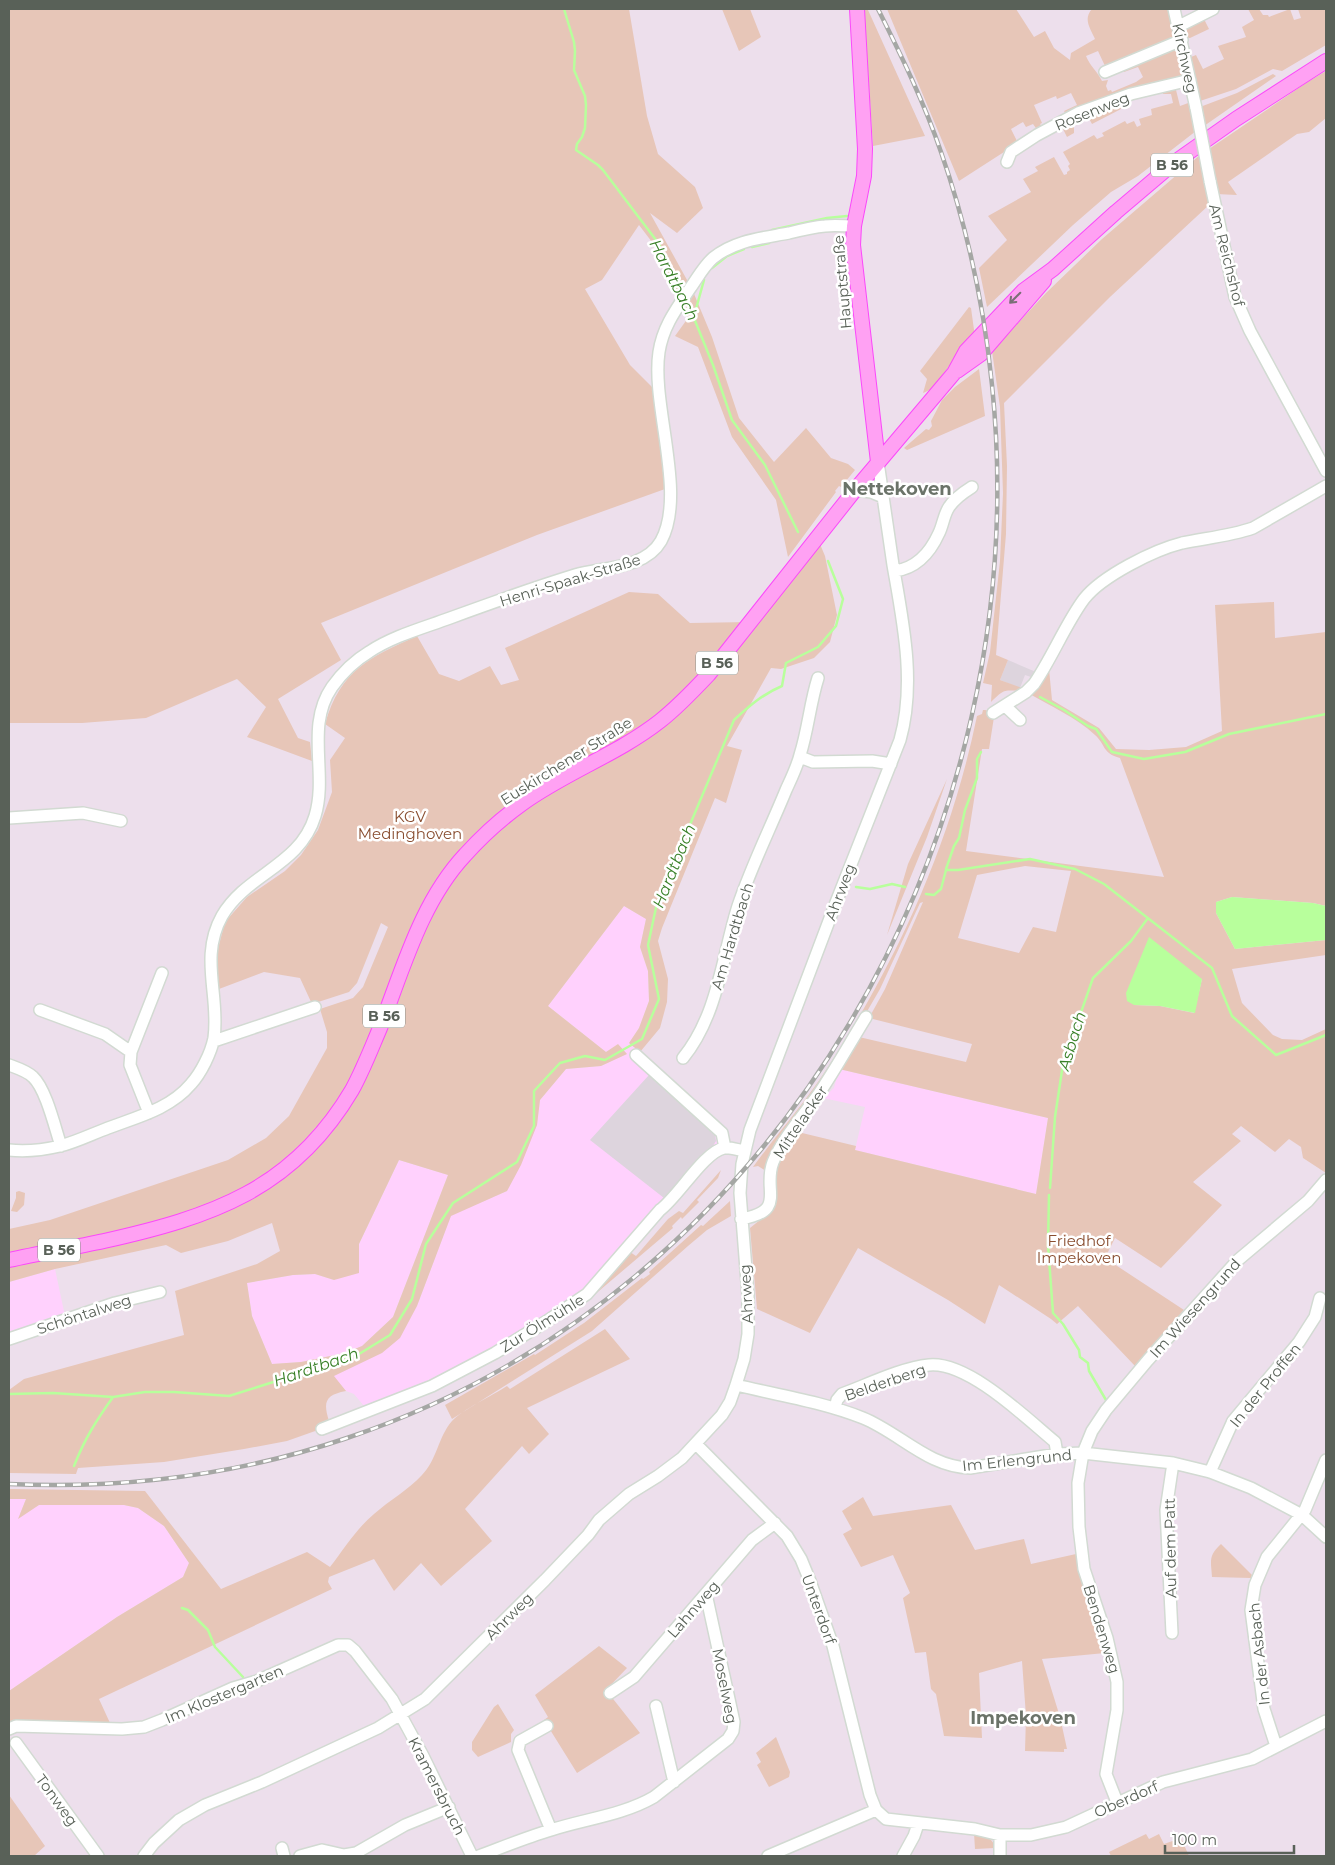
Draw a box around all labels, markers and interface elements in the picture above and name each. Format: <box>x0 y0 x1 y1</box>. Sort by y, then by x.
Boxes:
street label: Kirchweg <box>1168 21 1202 95</box>
street label: Rosenweg <box>1052 87 1132 135</box>
road number: B 56 <box>1151 154 1193 176</box>
street label: Am Reichshof <box>1205 202 1249 309</box>
street label: Hauptstraße <box>828 234 856 330</box>
water label: Hardtbach <box>645 236 703 324</box>
one-way arrow <box>1009 292 1021 305</box>
district label: Nettekoven <box>842 478 952 500</box>
street label: Henri-Spaak-Straße <box>497 549 643 611</box>
road number: B 56 <box>696 651 738 674</box>
street label: Euskirchener Straße <box>497 713 635 809</box>
park label: KGV Medinghoven <box>358 807 462 843</box>
water label: Hardtbach <box>649 821 699 911</box>
street label: Ahrweg <box>820 861 860 923</box>
street label: Am Hardtbach <box>707 880 757 992</box>
road number: B 56 <box>363 1004 405 1028</box>
water label: Asbach <box>1054 1009 1090 1074</box>
street label: Mittelacker <box>769 1082 831 1162</box>
park label: Friedhof Impekoven <box>1037 1231 1121 1267</box>
road number: B 56 <box>38 1238 80 1262</box>
street label: Im Wiesengrund <box>1145 1254 1245 1362</box>
street label: Ahrweg <box>735 1264 757 1324</box>
street label: Schöntalweg <box>34 1290 134 1338</box>
street label: Zur Ölmühle <box>496 1290 588 1356</box>
street label: In der Proffen <box>1225 1339 1305 1431</box>
water label: Hardtbach <box>271 1344 361 1390</box>
street label: Belderberg <box>842 1359 928 1405</box>
street label: Im Erlengrund <box>961 1445 1073 1475</box>
street label: Auf dem Patt <box>1160 1498 1180 1598</box>
street label: Unterdorf <box>798 1571 841 1648</box>
street label: Lahnweg <box>663 1576 723 1642</box>
street label: Bendenweg <box>1079 1582 1125 1676</box>
street label: Ahrweg <box>481 1588 537 1644</box>
street label: In der Asbach <box>1244 1602 1274 1706</box>
street label: Moselweg <box>708 1647 742 1725</box>
street label: Im Klostergarten <box>162 1660 286 1728</box>
district label: Impekoven <box>970 1707 1076 1729</box>
street label: Kramersbruch <box>404 1734 470 1838</box>
street label: Tonweg <box>32 1770 82 1830</box>
street label: Oberdorf <box>1091 1776 1162 1822</box>
scale bar <box>1165 1822 1294 1854</box>
text: 100 m <box>1172 1830 1217 1849</box>

